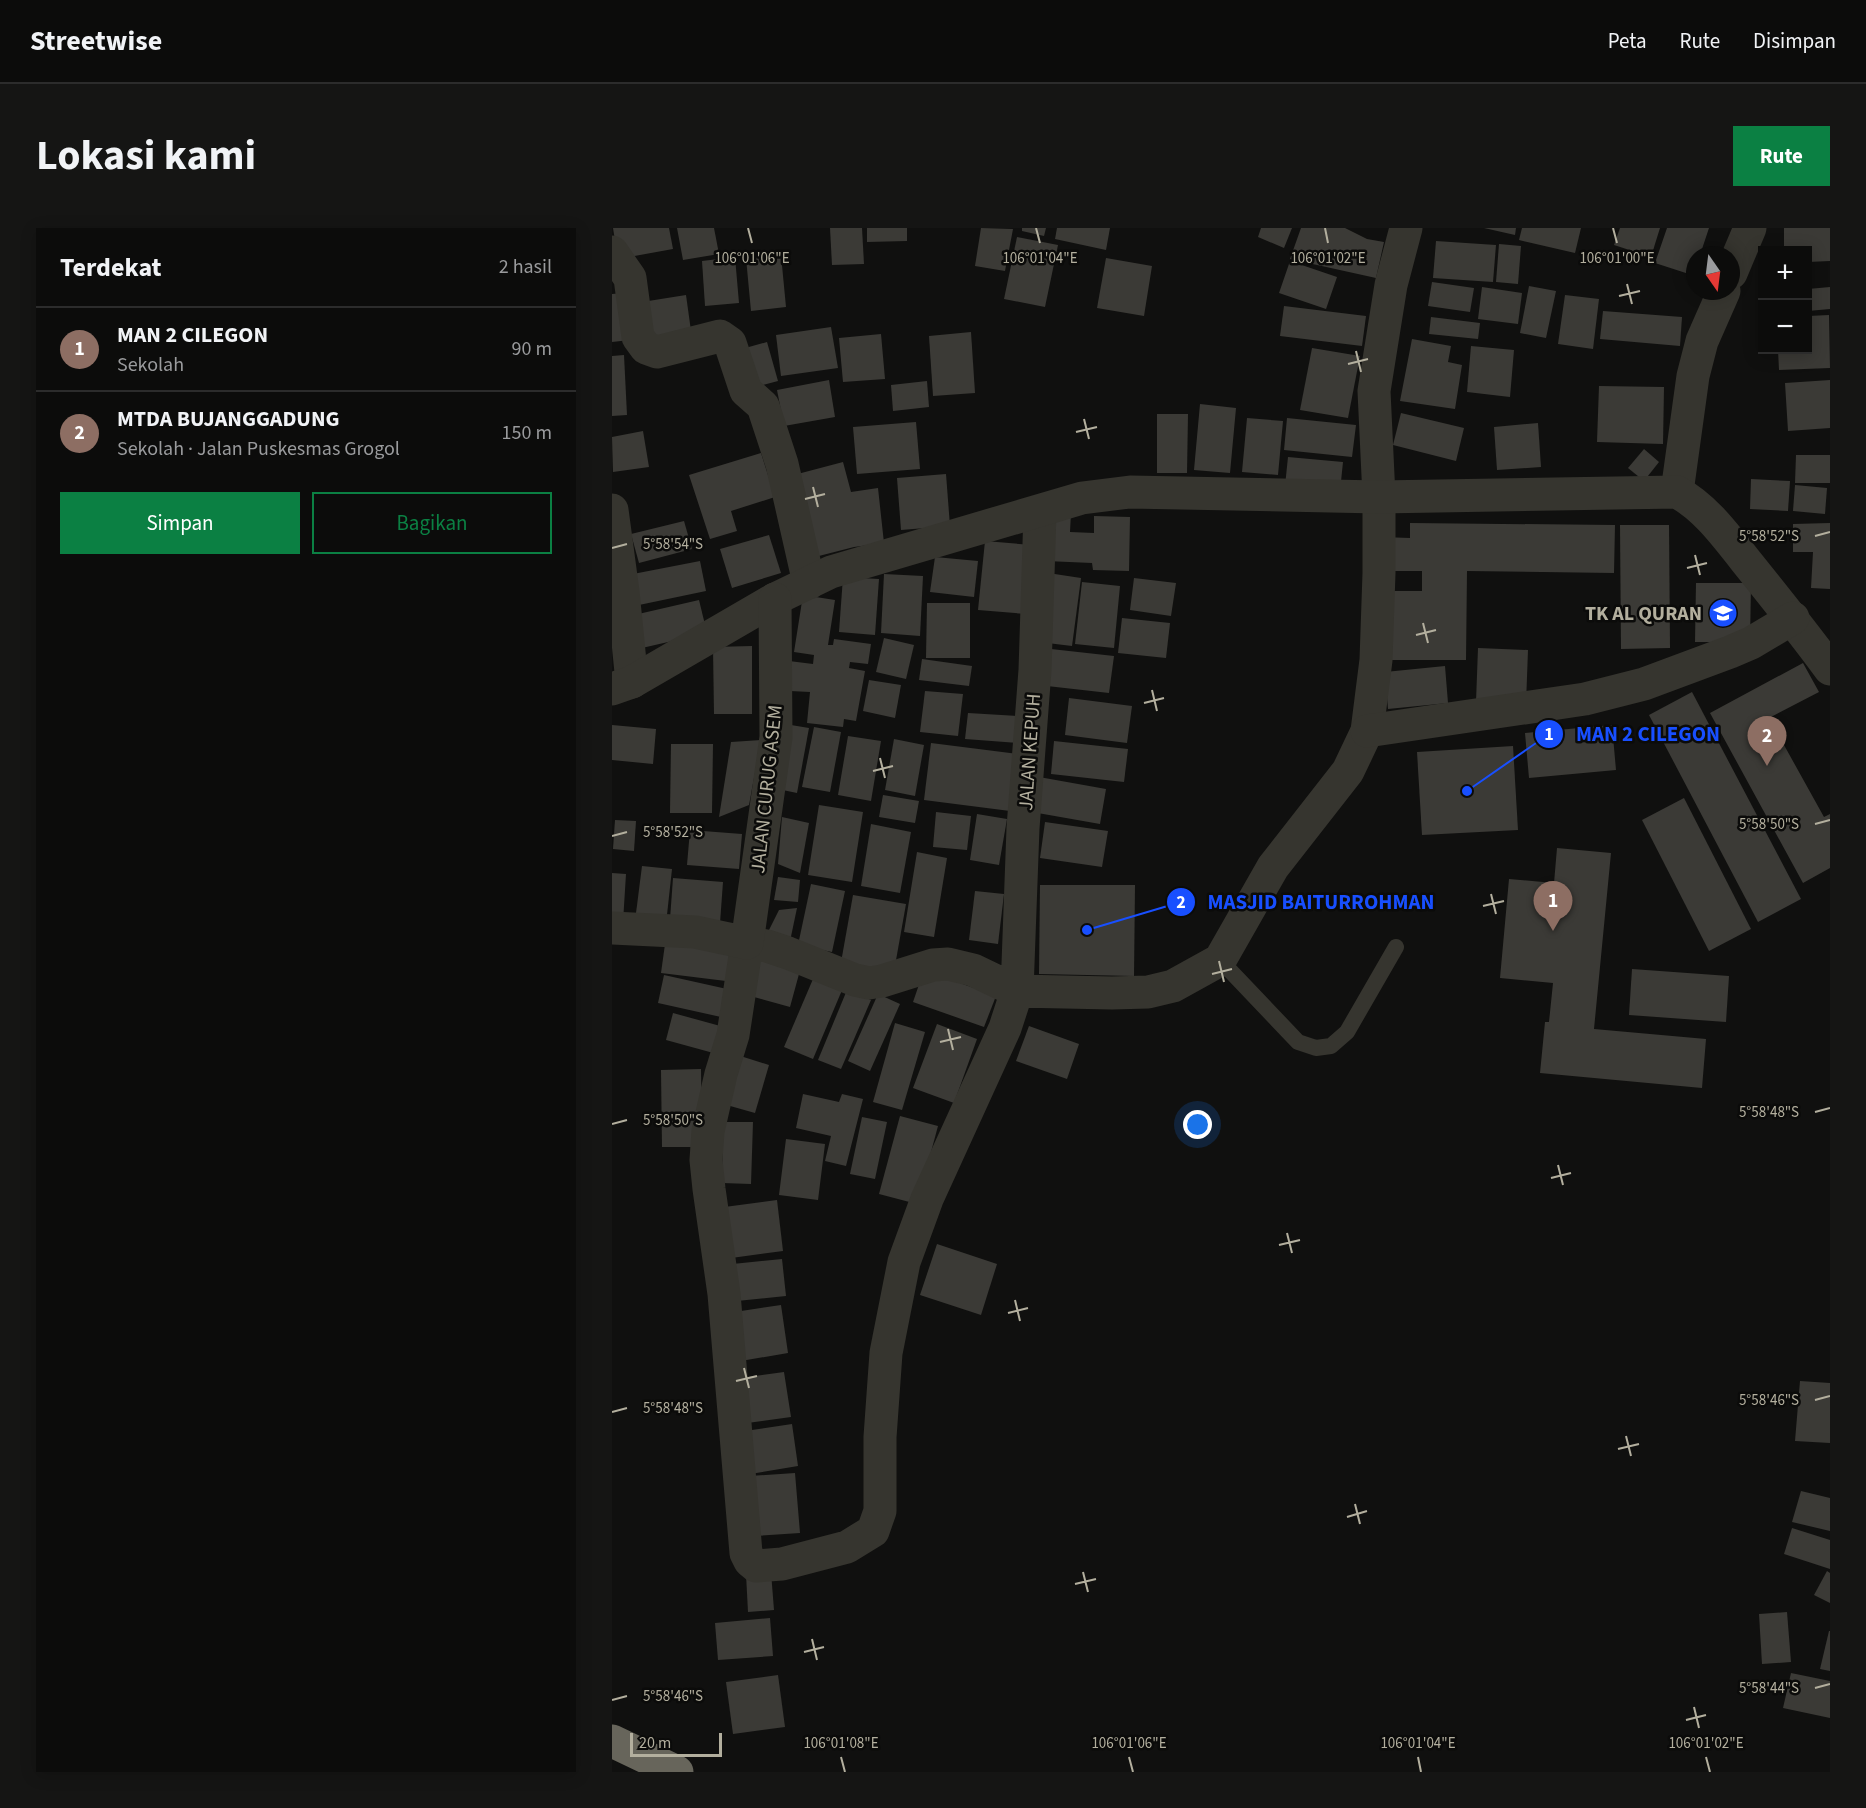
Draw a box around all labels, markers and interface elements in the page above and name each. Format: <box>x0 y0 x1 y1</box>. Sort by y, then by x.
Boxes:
text: Streetwise <box>30 21 162 61</box>
text: Peta <box>1608 26 1646 56</box>
text: Rute <box>1679 26 1720 56</box>
text: Disimpan <box>1753 26 1836 56</box>
text: Lokasi kami <box>36 126 256 186</box>
button: Rute <box>1733 126 1830 186</box>
north arrow <box>1686 246 1740 300</box>
map controls <box>1758 246 1812 354</box>
button: + <box>1758 246 1812 300</box>
text: 106°01'06"E <box>714 248 790 269</box>
text: 106°01'04"E <box>1002 248 1078 269</box>
text: 106°01'02"E <box>1290 248 1366 269</box>
text: 106°01'00"E <box>1579 248 1655 269</box>
text: Terdekat <box>60 249 162 286</box>
text: 2 hasil <box>499 253 552 281</box>
button: − <box>1758 300 1812 354</box>
text: MAN 2 CILEGON <box>117 319 268 351</box>
text: 1 <box>74 335 85 363</box>
text: 90 m <box>512 335 552 363</box>
text: Sekolah <box>117 351 184 379</box>
text: MTDA BUJANGGADUNG <box>117 403 340 435</box>
text: 2 <box>74 419 85 447</box>
text: 150 m <box>502 419 552 447</box>
text: Sekolah · Jalan Puskesmas Grogol <box>117 435 400 463</box>
button: Simpan <box>60 492 300 554</box>
button: Bagikan <box>312 492 552 554</box>
text: 5°58'52"S <box>1739 526 1799 547</box>
text: 5°58'54"S <box>643 534 703 555</box>
school or university icon: TK AL QURAN <box>1707 597 1739 629</box>
place label: TK AL QURAN <box>1585 600 1702 628</box>
street label: JALAN KEPUH <box>1012 693 1048 812</box>
street label: JALAN CURUG ASEM <box>744 703 790 875</box>
callout: MAN 2 CILEGON <box>1534 715 1732 754</box>
pin: 2 <box>1748 716 1786 766</box>
text: MAN 2 CILEGON <box>1576 719 1720 749</box>
text: 1 <box>1544 722 1554 747</box>
text: 5°58'50"S <box>1739 814 1799 835</box>
text: 5°58'52"S <box>643 822 703 843</box>
callout: MASJID BAITURROHMAN <box>1166 882 1447 921</box>
pin: 1 <box>1534 882 1572 931</box>
text: MASJID BAITURROHMAN <box>1208 887 1434 917</box>
text: 2 <box>1176 890 1186 915</box>
text: 5°58'48"S <box>1739 1102 1799 1123</box>
text: 5°58'50"S <box>643 1110 703 1131</box>
your location <box>1183 1110 1212 1139</box>
text: 5°58'46"S <box>1739 1390 1799 1411</box>
text: 5°58'48"S <box>643 1398 703 1419</box>
text: 5°58'44"S <box>1739 1678 1799 1699</box>
text: 5°58'46"S <box>643 1686 703 1707</box>
scale bar <box>630 1730 722 1758</box>
text: 20 m <box>639 1732 671 1754</box>
text: 106°01'08"E <box>803 1733 879 1754</box>
text: 106°01'06"E <box>1091 1733 1167 1754</box>
text: 106°01'04"E <box>1380 1733 1456 1754</box>
text: 106°01'02"E <box>1668 1733 1744 1754</box>

